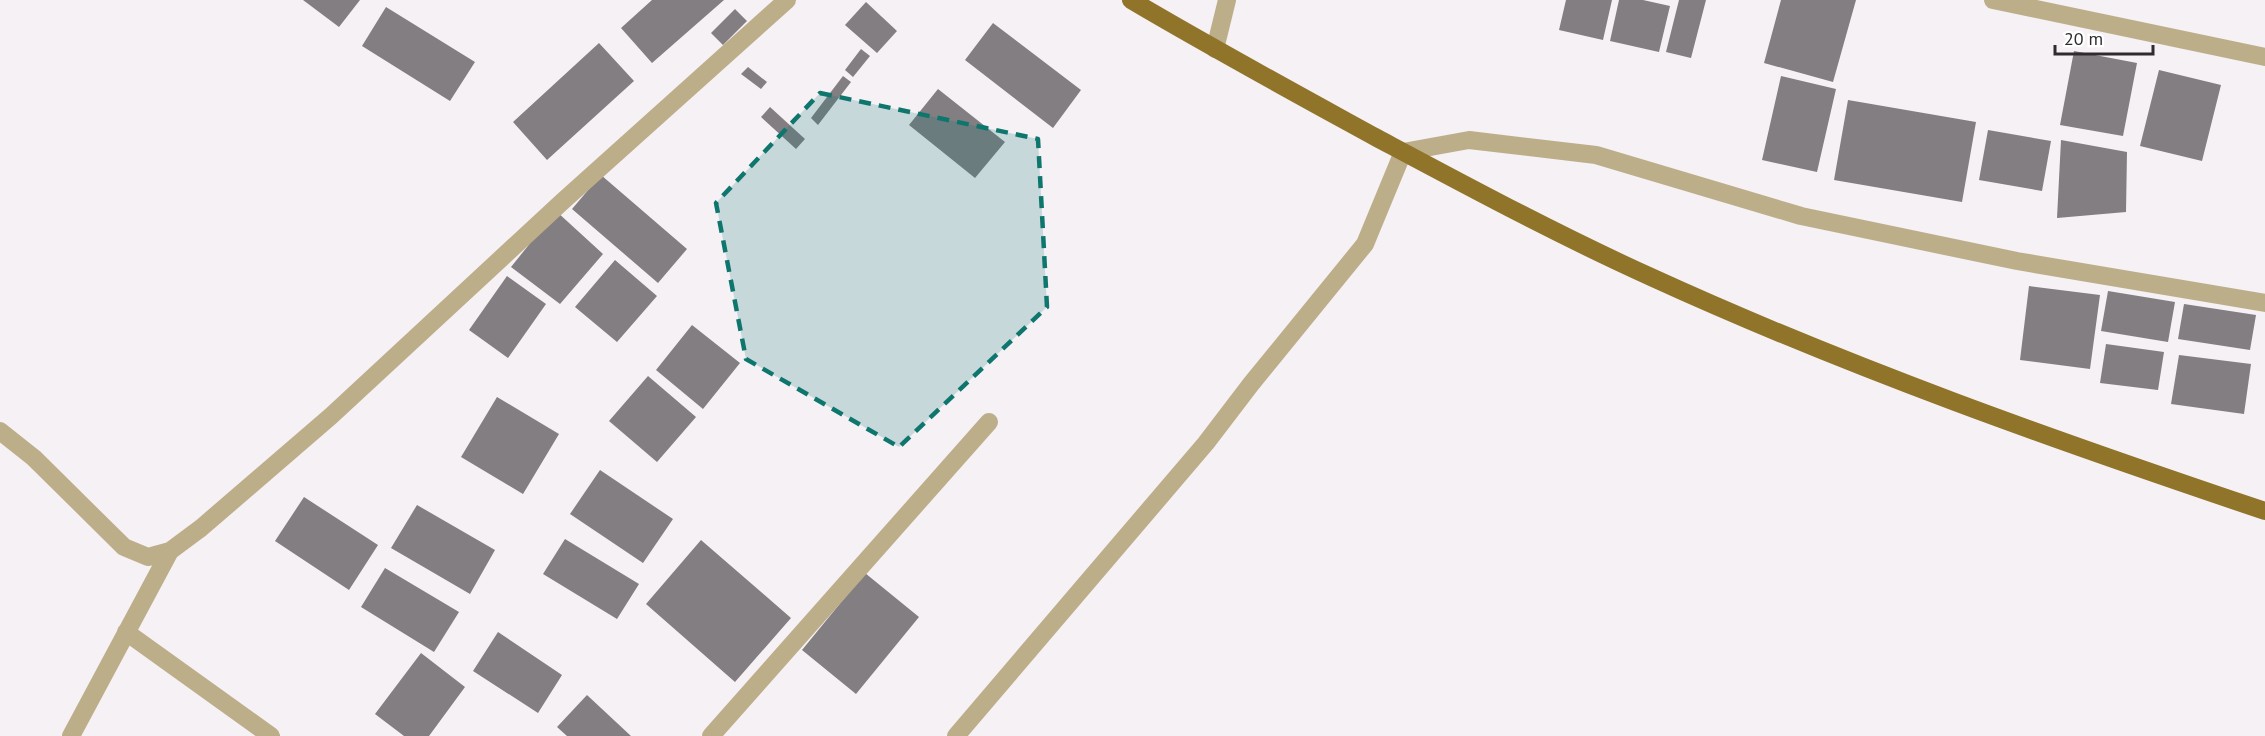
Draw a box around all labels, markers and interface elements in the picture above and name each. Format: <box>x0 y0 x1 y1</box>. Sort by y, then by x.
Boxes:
scale bar <box>2055 18 2152 56</box>
text: 20 m <box>2064 27 2103 50</box>

